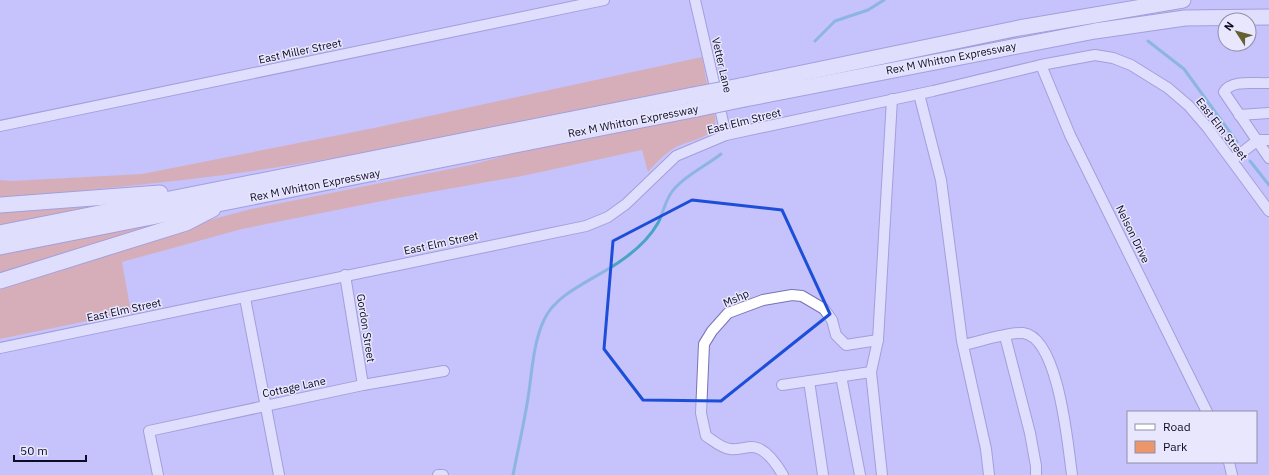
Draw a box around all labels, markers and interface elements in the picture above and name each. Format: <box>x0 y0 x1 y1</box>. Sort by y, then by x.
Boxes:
north arrow <box>1217 12 1257 52</box>
text: N <box>1221 19 1237 33</box>
street label: East Miller Street <box>257 35 343 67</box>
street label: Vetter Lane <box>709 36 735 94</box>
street label: Rex M Whitton Expressway <box>885 38 1018 78</box>
street label: East Elm Street <box>1193 95 1251 163</box>
street label: Rex M Whitton Expressway <box>567 101 700 141</box>
street label: East Elm Street <box>706 105 783 137</box>
street label: Rex M Whitton Expressway <box>249 165 382 205</box>
street label: Nelson Drive <box>1113 203 1153 265</box>
street label: East Elm Street <box>402 228 480 258</box>
street label: Mshp <box>721 286 751 310</box>
street label: Gordon Street <box>354 293 378 363</box>
street label: East Elm Street <box>85 295 163 325</box>
street label: Cottage Lane <box>261 373 327 401</box>
legend <box>1127 411 1257 463</box>
text: Road <box>1163 419 1191 434</box>
scale bar <box>14 437 86 463</box>
text: Park <box>1163 439 1188 454</box>
text: 50 m <box>20 443 48 458</box>

